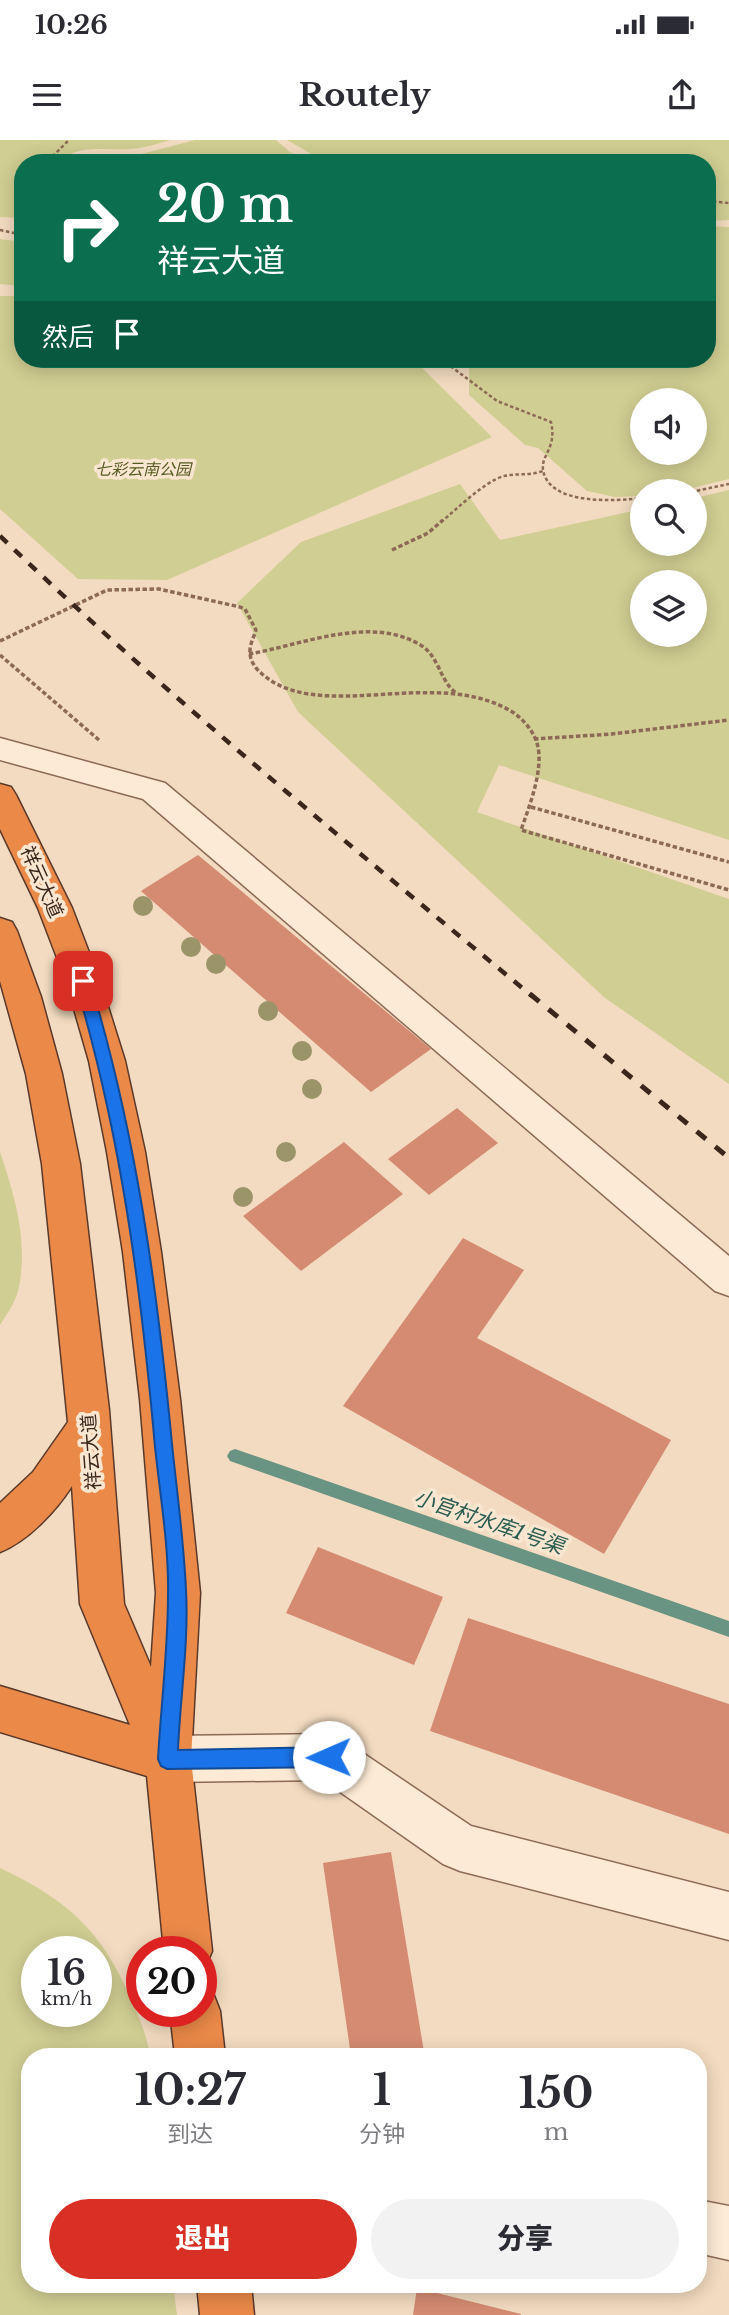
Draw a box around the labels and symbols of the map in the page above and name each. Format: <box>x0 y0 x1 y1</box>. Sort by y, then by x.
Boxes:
park label: 七彩云南公园 <box>95 459 193 479</box>
street label: 祥云大道 <box>16 843 68 921</box>
pin <box>53 951 113 1011</box>
street label: 祥云大道 <box>77 1413 105 1491</box>
water label: 小官村水库1号渠 <box>411 1484 570 1561</box>
position arrow <box>292 1720 366 1794</box>
speed limit sign: 20 <box>126 1936 217 2027</box>

